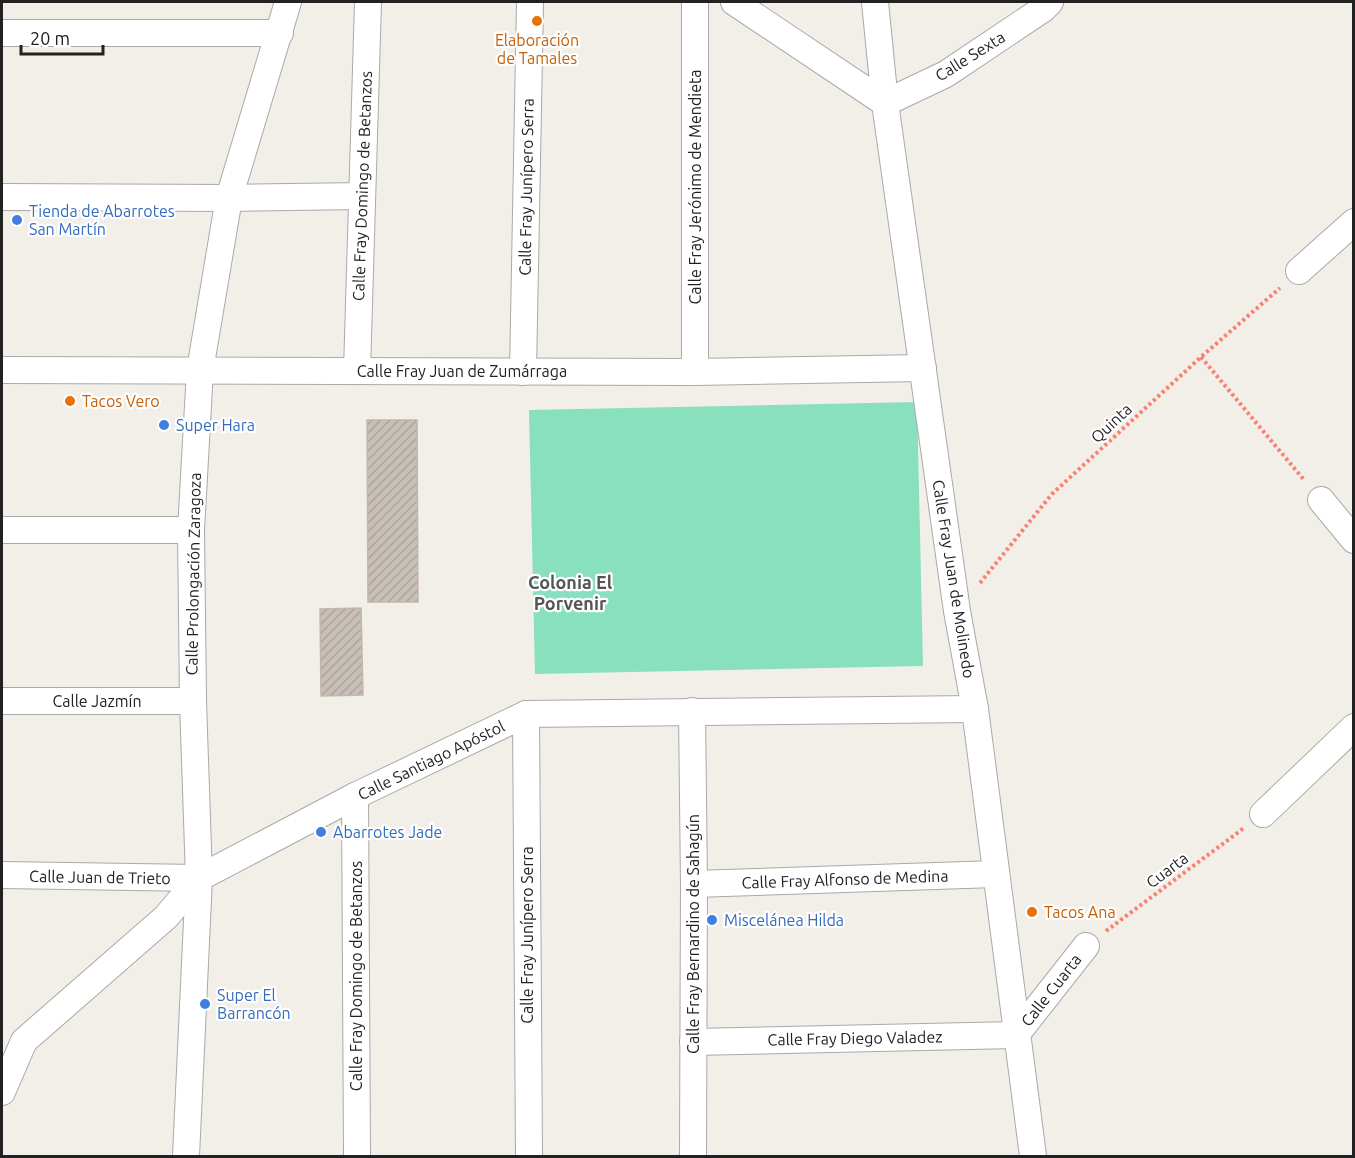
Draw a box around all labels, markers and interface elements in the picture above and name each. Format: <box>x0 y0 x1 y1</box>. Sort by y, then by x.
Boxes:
marker: Elaboración de Tamales <box>530 14 544 28</box>
scale bar <box>21 18 104 56</box>
text: 20 m <box>30 28 70 48</box>
street label: Calle Sexta <box>932 28 1008 84</box>
place label: Elaboración de Tamales <box>495 31 579 67</box>
street label: Calle Fray Jerónimo de Mendieta <box>686 70 704 304</box>
street label: Calle Fray Domingo de Betanzos <box>349 71 375 301</box>
street label: Calle Fray Junípero Serra <box>515 98 537 276</box>
place label: Tienda de Abarrotes San Martín <box>29 202 175 238</box>
marker: Tienda de Abarrotes San Martín <box>10 213 24 227</box>
street label: Calle Fray Juan de Zumárraga <box>357 362 567 380</box>
place label: Tacos Vero <box>82 392 160 410</box>
marker: Tacos Vero <box>63 394 77 408</box>
street label: Quinta <box>1087 400 1135 446</box>
place label: Super Hara <box>176 416 255 434</box>
marker: Super Hara <box>157 418 171 432</box>
street label: Calle Prolongación Zaragoza <box>182 472 204 676</box>
street label: Calle Fray Juan de Molinedo <box>929 479 979 679</box>
district label: Colonia El Porvenir <box>528 572 613 613</box>
street label: Calle Jazmín <box>52 692 142 710</box>
street label: Calle Santiago Apóstol <box>355 717 507 803</box>
street label: Calle Fray Bernardino de Sahagún <box>684 814 702 1054</box>
place label: Abarrotes Jade <box>333 823 442 841</box>
marker: Abarrotes Jade <box>314 825 328 839</box>
street label: Calle Fray Junípero Serra <box>518 846 536 1024</box>
street label: Cuarta <box>1143 848 1191 892</box>
street label: Calle Fray Domingo de Betanzos <box>347 861 365 1091</box>
street label: Calle Fray Alfonso de Medina <box>741 866 949 892</box>
street label: Calle Juan de Trieto <box>29 867 171 887</box>
place label: Tacos Ana <box>1044 903 1116 921</box>
marker: Tacos Ana <box>1025 905 1039 919</box>
place label: Miscelánea Hilda <box>724 911 844 929</box>
marker: Miscelánea Hilda <box>705 913 719 927</box>
street label: Calle Cuarta <box>1017 950 1085 1030</box>
place label: Super El Barrancón <box>217 986 291 1022</box>
marker: Super El Barrancón <box>198 997 212 1011</box>
street label: Calle Fray Diego Valadez <box>767 1027 943 1049</box>

